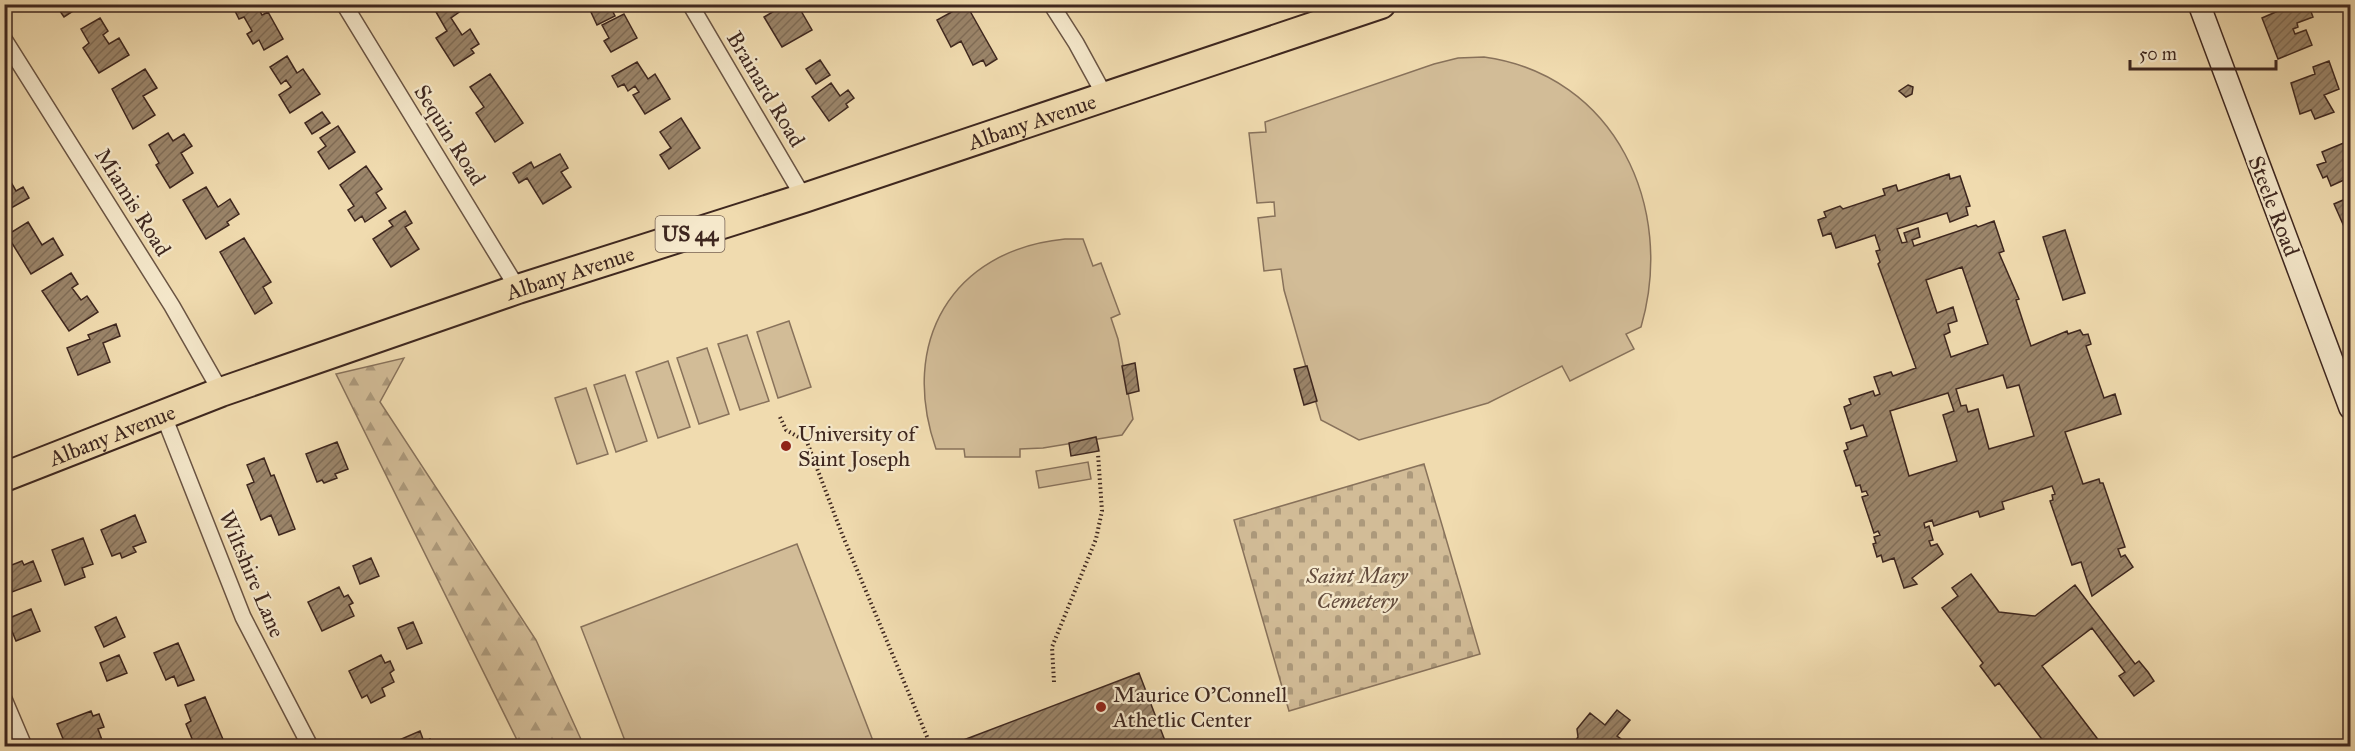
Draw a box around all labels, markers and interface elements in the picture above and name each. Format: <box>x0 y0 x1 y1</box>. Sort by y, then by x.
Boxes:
street label: Brainard Road <box>721 26 811 152</box>
scale bar <box>2130 33 2276 71</box>
text: 50 m <box>2139 43 2177 65</box>
street label: Sequin Road <box>408 80 492 190</box>
street label: Albany Avenue <box>963 87 1099 156</box>
street label: Miamis Road <box>89 143 177 261</box>
street label: Steele Road <box>2243 152 2305 260</box>
road number: US 44 <box>656 216 724 252</box>
street label: Albany Avenue <box>501 239 638 306</box>
street label: Albany Avenue <box>44 398 179 472</box>
place label: University of Saint Joseph <box>798 420 919 472</box>
marker: University of Saint Joseph <box>779 439 793 453</box>
street label: Wiltshire Lane <box>213 506 291 642</box>
park label: Saint Mary Cemetery <box>1305 562 1408 614</box>
place label: Maurice O'Connell Athetlic Center <box>1112 681 1288 733</box>
marker: Maurice O'Connell Athetlic Center <box>1094 700 1108 714</box>

